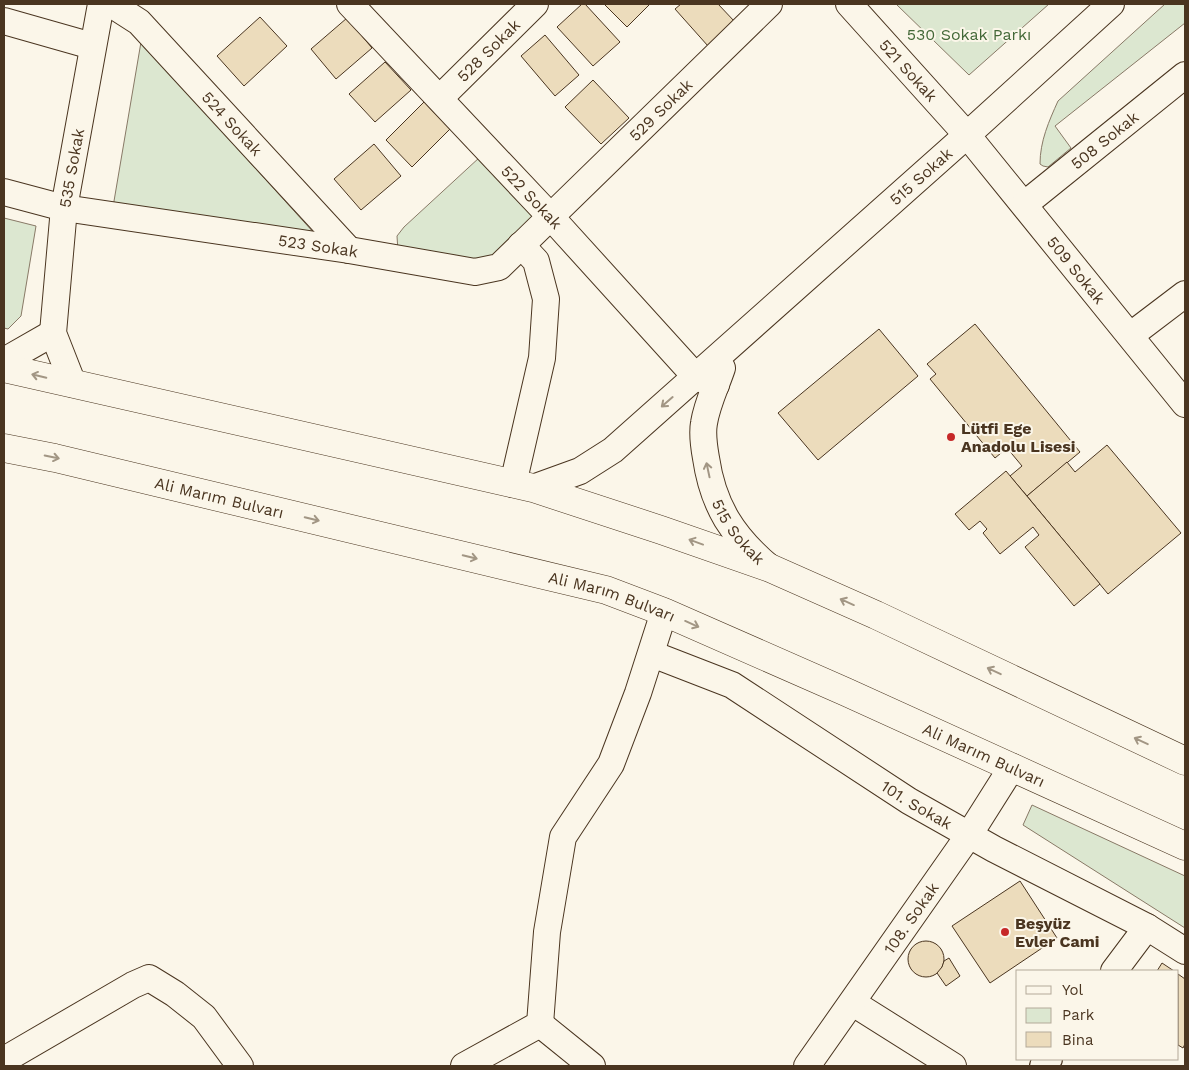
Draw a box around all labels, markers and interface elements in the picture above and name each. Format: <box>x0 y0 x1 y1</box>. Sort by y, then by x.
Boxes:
street label: 528 Sokak <box>453 15 524 86</box>
park label: 530 Sokak Parkı <box>907 25 1031 44</box>
street label: 521 Sokak <box>875 35 941 106</box>
street label: 529 Sokak <box>625 75 696 145</box>
street label: 524 Sokak <box>198 88 266 160</box>
street label: 508 Sokak <box>1067 107 1142 173</box>
street label: 535 Sokak <box>55 127 88 209</box>
street label: 515 Sokak <box>886 144 956 209</box>
street label: 522 Sokak <box>497 161 566 233</box>
street label: 523 Sokak <box>277 231 359 261</box>
street label: 509 Sokak <box>1043 233 1109 308</box>
one-way arrow <box>31 371 47 380</box>
one-way arrow <box>661 396 674 408</box>
place label: Lütfi Ege Anadolu Lisesi <box>961 419 1076 456</box>
marker: Lütfi Ege Anadolu Lisesi <box>945 431 957 443</box>
one-way arrow <box>43 453 59 462</box>
one-way arrow <box>703 463 712 479</box>
street label: Ali Marım Bulvarı <box>153 473 286 523</box>
street label: 515 Sokak <box>708 496 768 569</box>
one-way arrow <box>303 515 319 524</box>
one-way arrow <box>689 537 704 546</box>
one-way arrow <box>461 553 477 563</box>
street label: Ali Marım Bulvarı <box>547 568 678 626</box>
one-way arrow <box>840 597 855 607</box>
one-way arrow <box>684 620 699 630</box>
one-way arrow <box>987 666 1002 675</box>
street label: Ali Marım Bulvarı <box>920 719 1048 791</box>
one-way arrow <box>1134 735 1149 745</box>
street label: 101. Sokak <box>878 776 955 833</box>
street label: 108. Sokak <box>880 879 943 957</box>
place label: Beşyüz Evler Cami <box>1015 914 1099 951</box>
marker: Beşyüz Evler Cami <box>999 926 1011 938</box>
legend <box>1016 970 1179 1060</box>
text: Yol <box>1062 981 1084 999</box>
text: Park <box>1062 1006 1095 1024</box>
text: Bina <box>1062 1031 1094 1049</box>

